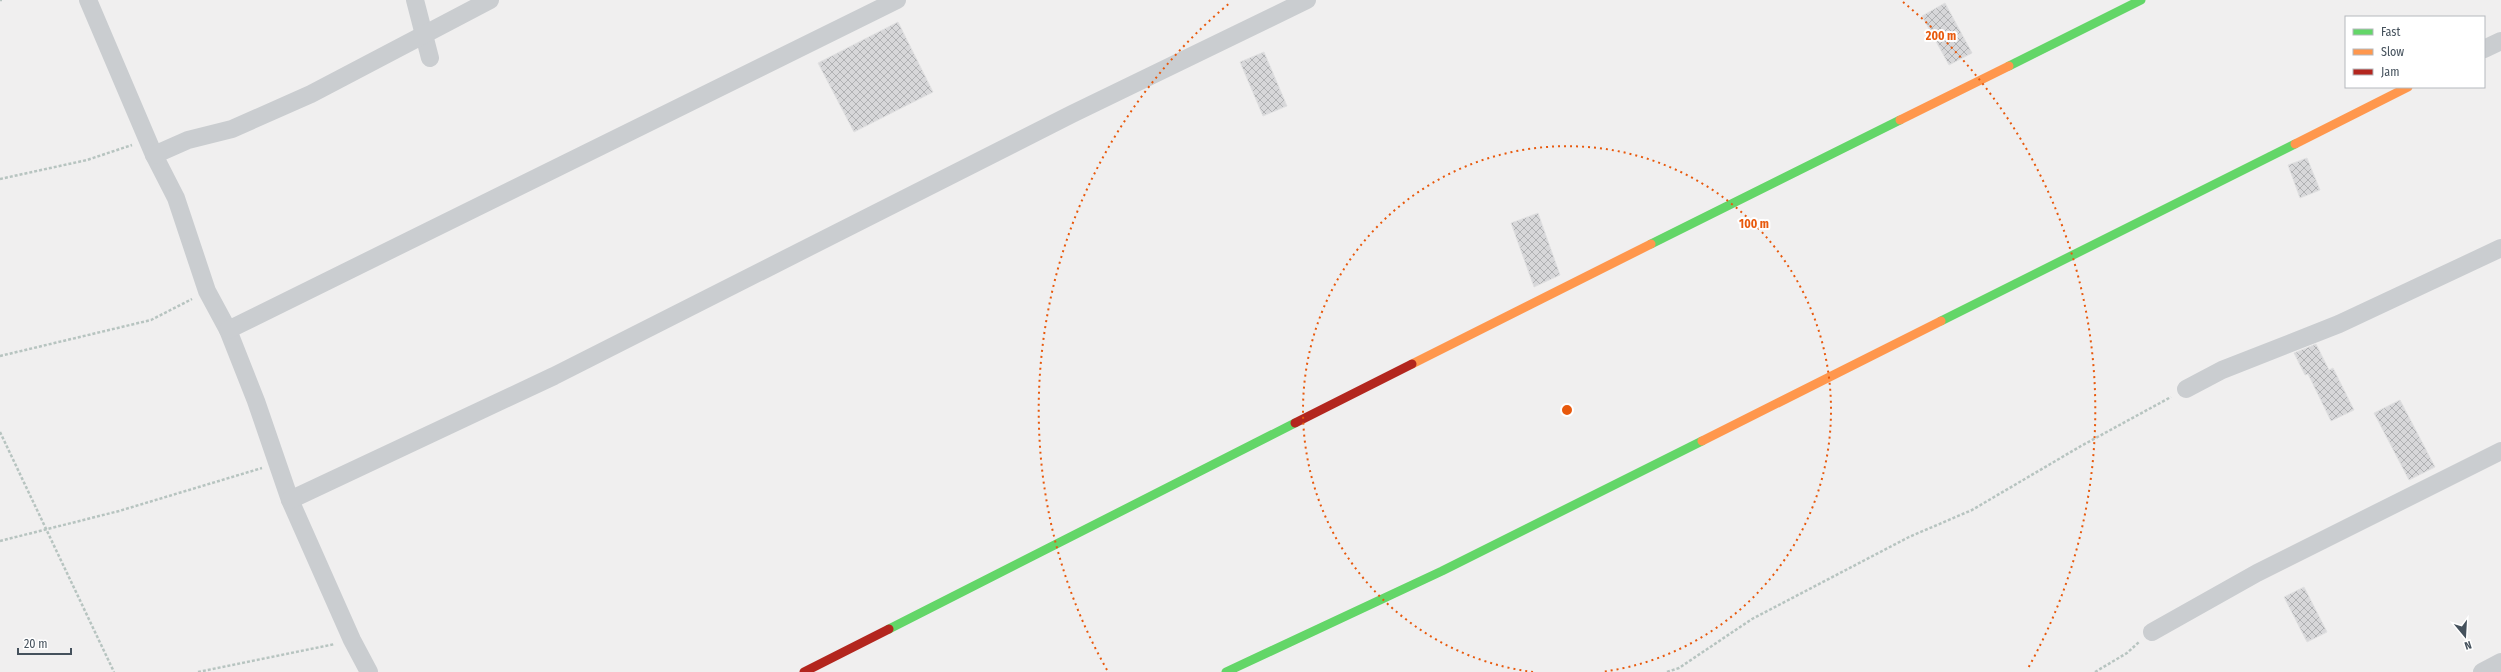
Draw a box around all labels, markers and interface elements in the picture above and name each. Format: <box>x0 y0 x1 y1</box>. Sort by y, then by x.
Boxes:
legend <box>2345 16 2485 88</box>
text: Fast <box>2381 25 2400 39</box>
text: 200 m <box>1925 29 1956 43</box>
text: Slow <box>2381 45 2404 59</box>
text: Jam <box>2381 65 2399 79</box>
text: 100 m <box>1739 217 1769 231</box>
centre of rings <box>1560 403 1574 417</box>
north arrow <box>2445 616 2485 656</box>
scale bar <box>18 630 71 656</box>
text: 20 m <box>24 637 48 651</box>
text: N <box>2463 638 2473 652</box>

